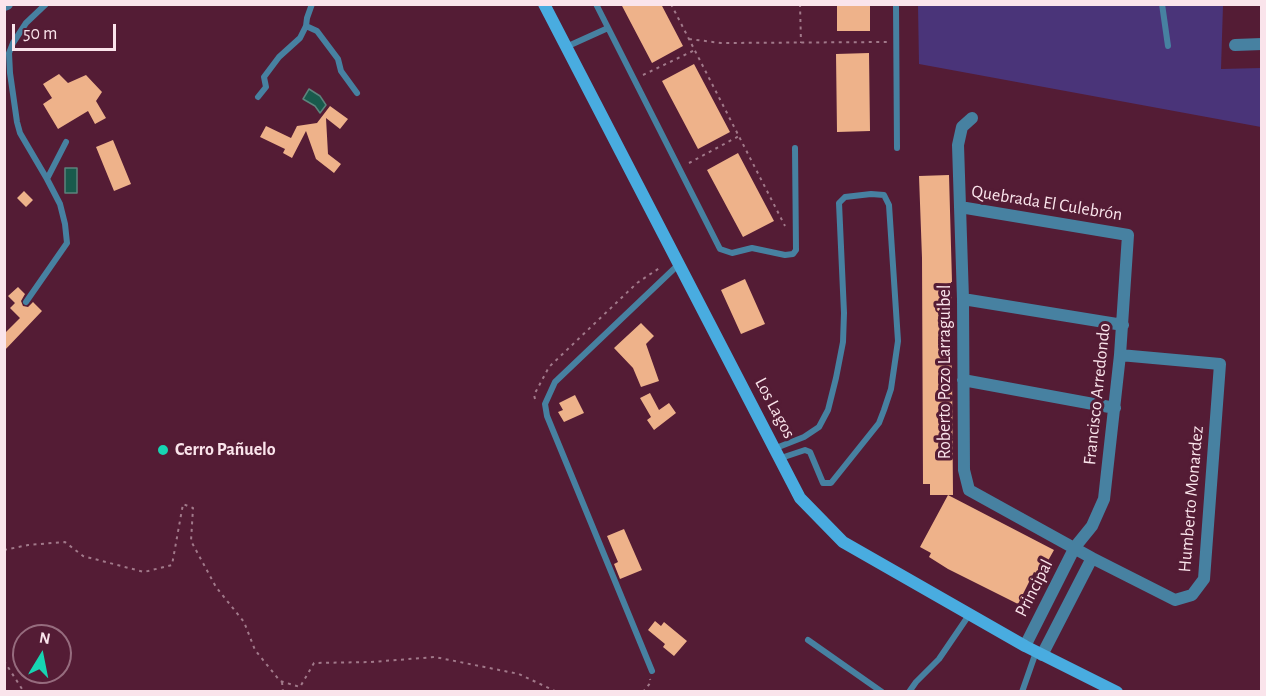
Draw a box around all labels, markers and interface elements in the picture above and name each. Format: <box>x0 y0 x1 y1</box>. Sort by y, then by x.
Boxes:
scale bar <box>15 12 118 50</box>
text: 50 m <box>23 25 57 43</box>
street label: Quebrada El Culebrón <box>970 180 1124 226</box>
street label: Roberto Pozo Larraguibel <box>934 285 956 459</box>
street label: Francisco Arredondo <box>1079 322 1115 466</box>
street label: Los Lagos <box>750 374 800 442</box>
street label: Humberto Monardez <box>1174 425 1208 573</box>
place label: Cerro Pañuelo <box>175 439 276 461</box>
marker: Cerro Pañuelo <box>156 443 170 457</box>
street label: Principal <box>1010 556 1058 620</box>
north arrow <box>12 624 72 684</box>
text: N <box>38 629 52 647</box>

